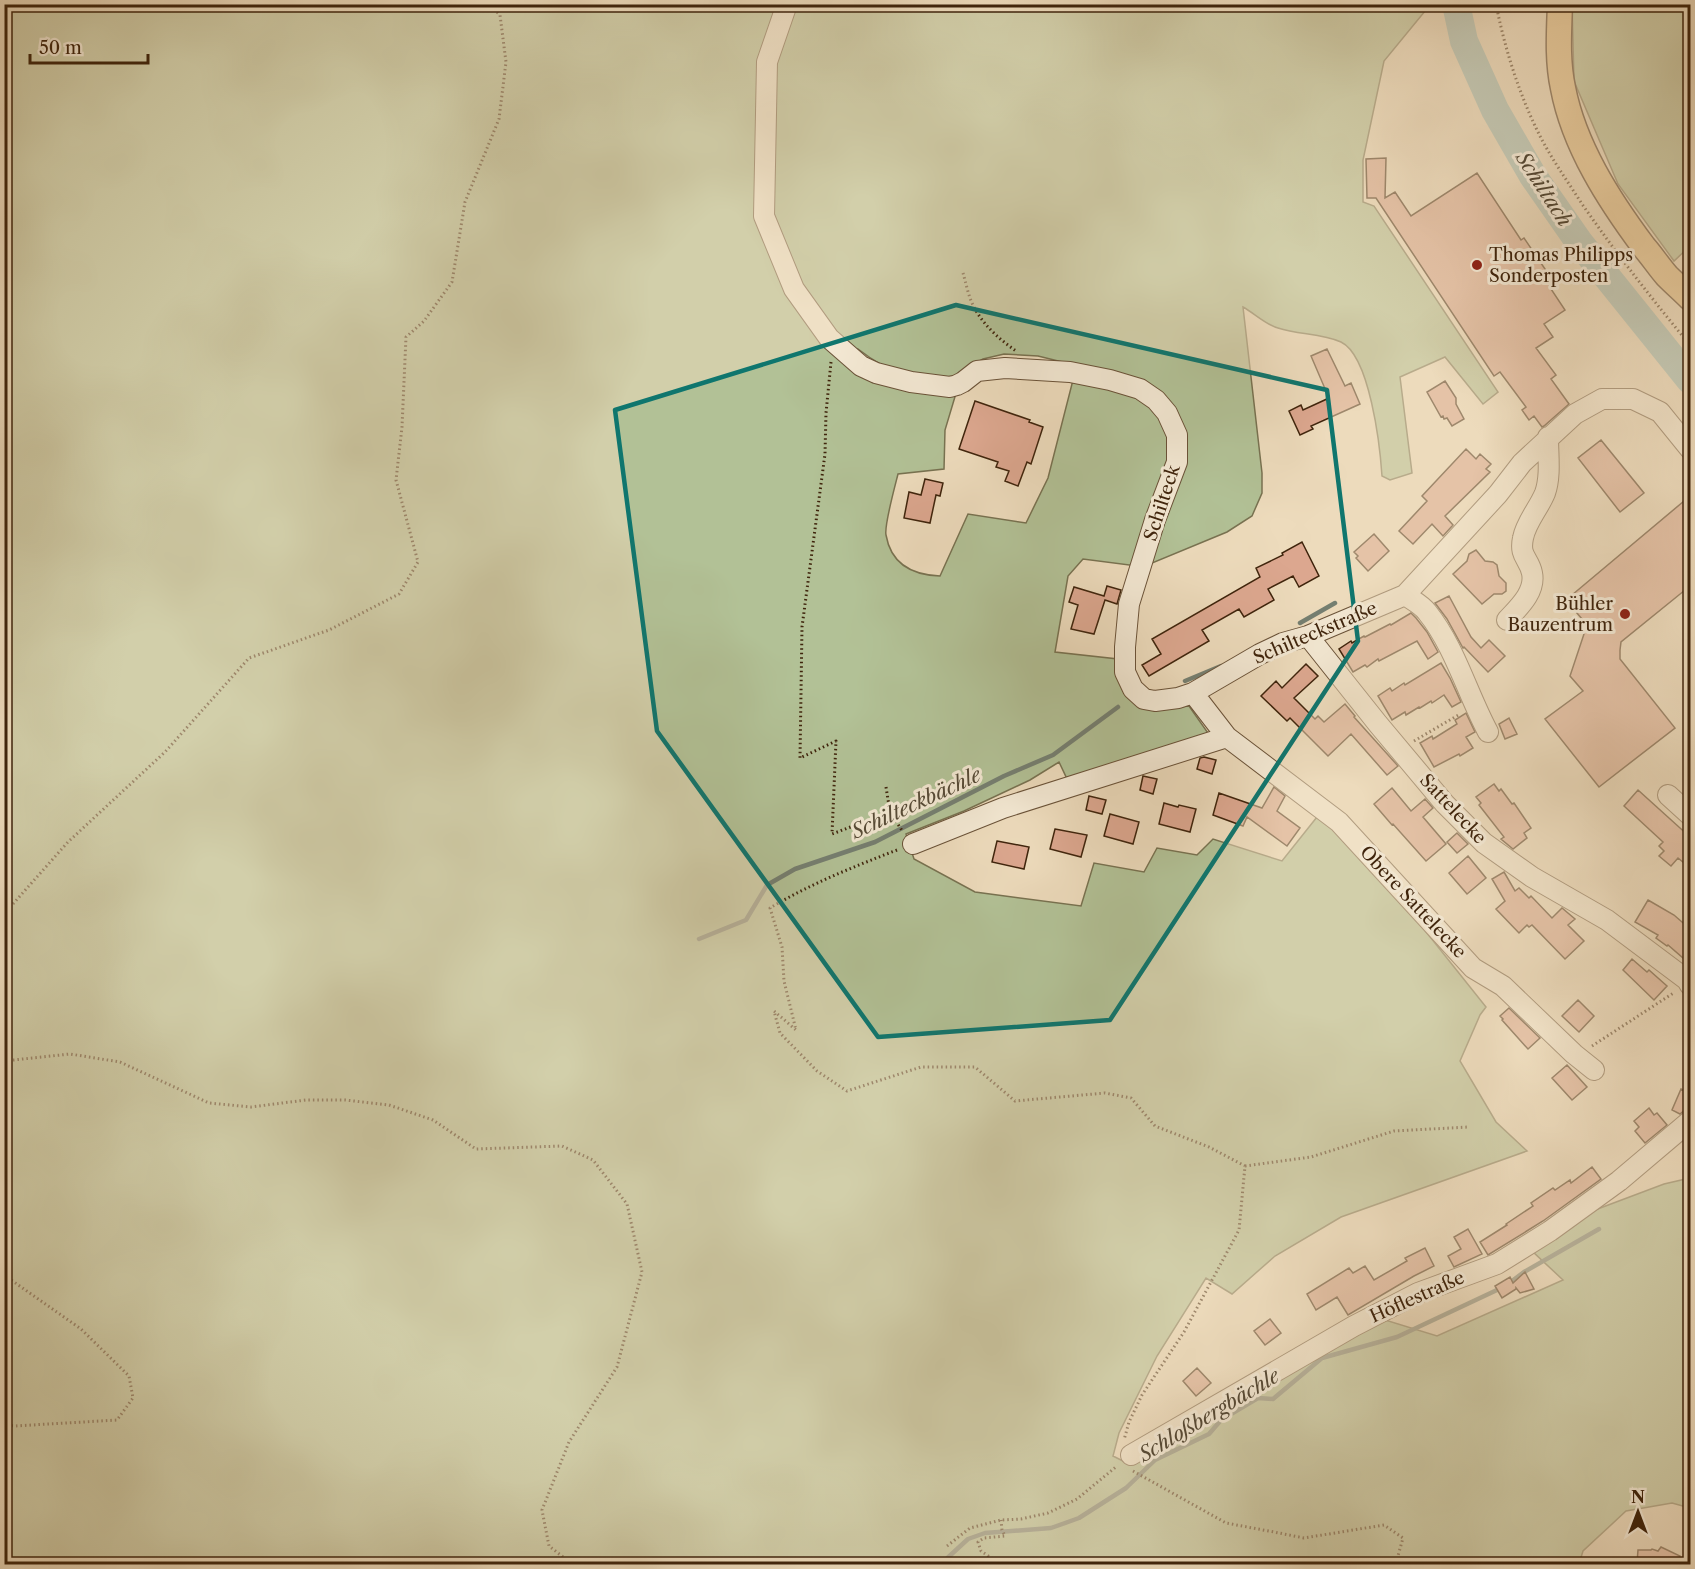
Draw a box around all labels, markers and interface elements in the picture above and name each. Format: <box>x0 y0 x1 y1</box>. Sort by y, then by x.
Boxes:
scale bar <box>30 27 148 65</box>
text: 50 m <box>39 37 82 59</box>
water label: Schiltach <box>1510 146 1577 231</box>
place label: Thomas Philipps Sonderposten <box>1489 244 1633 287</box>
marker: Thomas Philipps Sonderposten <box>1470 258 1484 272</box>
street label: Schilteck <box>1139 461 1185 544</box>
place label: Bühler Bauzentrum <box>1507 593 1613 636</box>
street label: Schilteckstraße <box>1250 597 1380 669</box>
marker: Bühler Bauzentrum <box>1618 607 1632 621</box>
water label: Schilteckbächle <box>847 762 986 844</box>
street label: Sattelecke <box>1415 769 1491 849</box>
street label: Obere Sattelecke <box>1355 841 1471 963</box>
street label: Höflestraße <box>1366 1266 1468 1328</box>
water label: Schloßbergbächle <box>1133 1363 1285 1467</box>
north arrow <box>1608 1482 1668 1542</box>
text: N <box>1631 1487 1645 1507</box>

